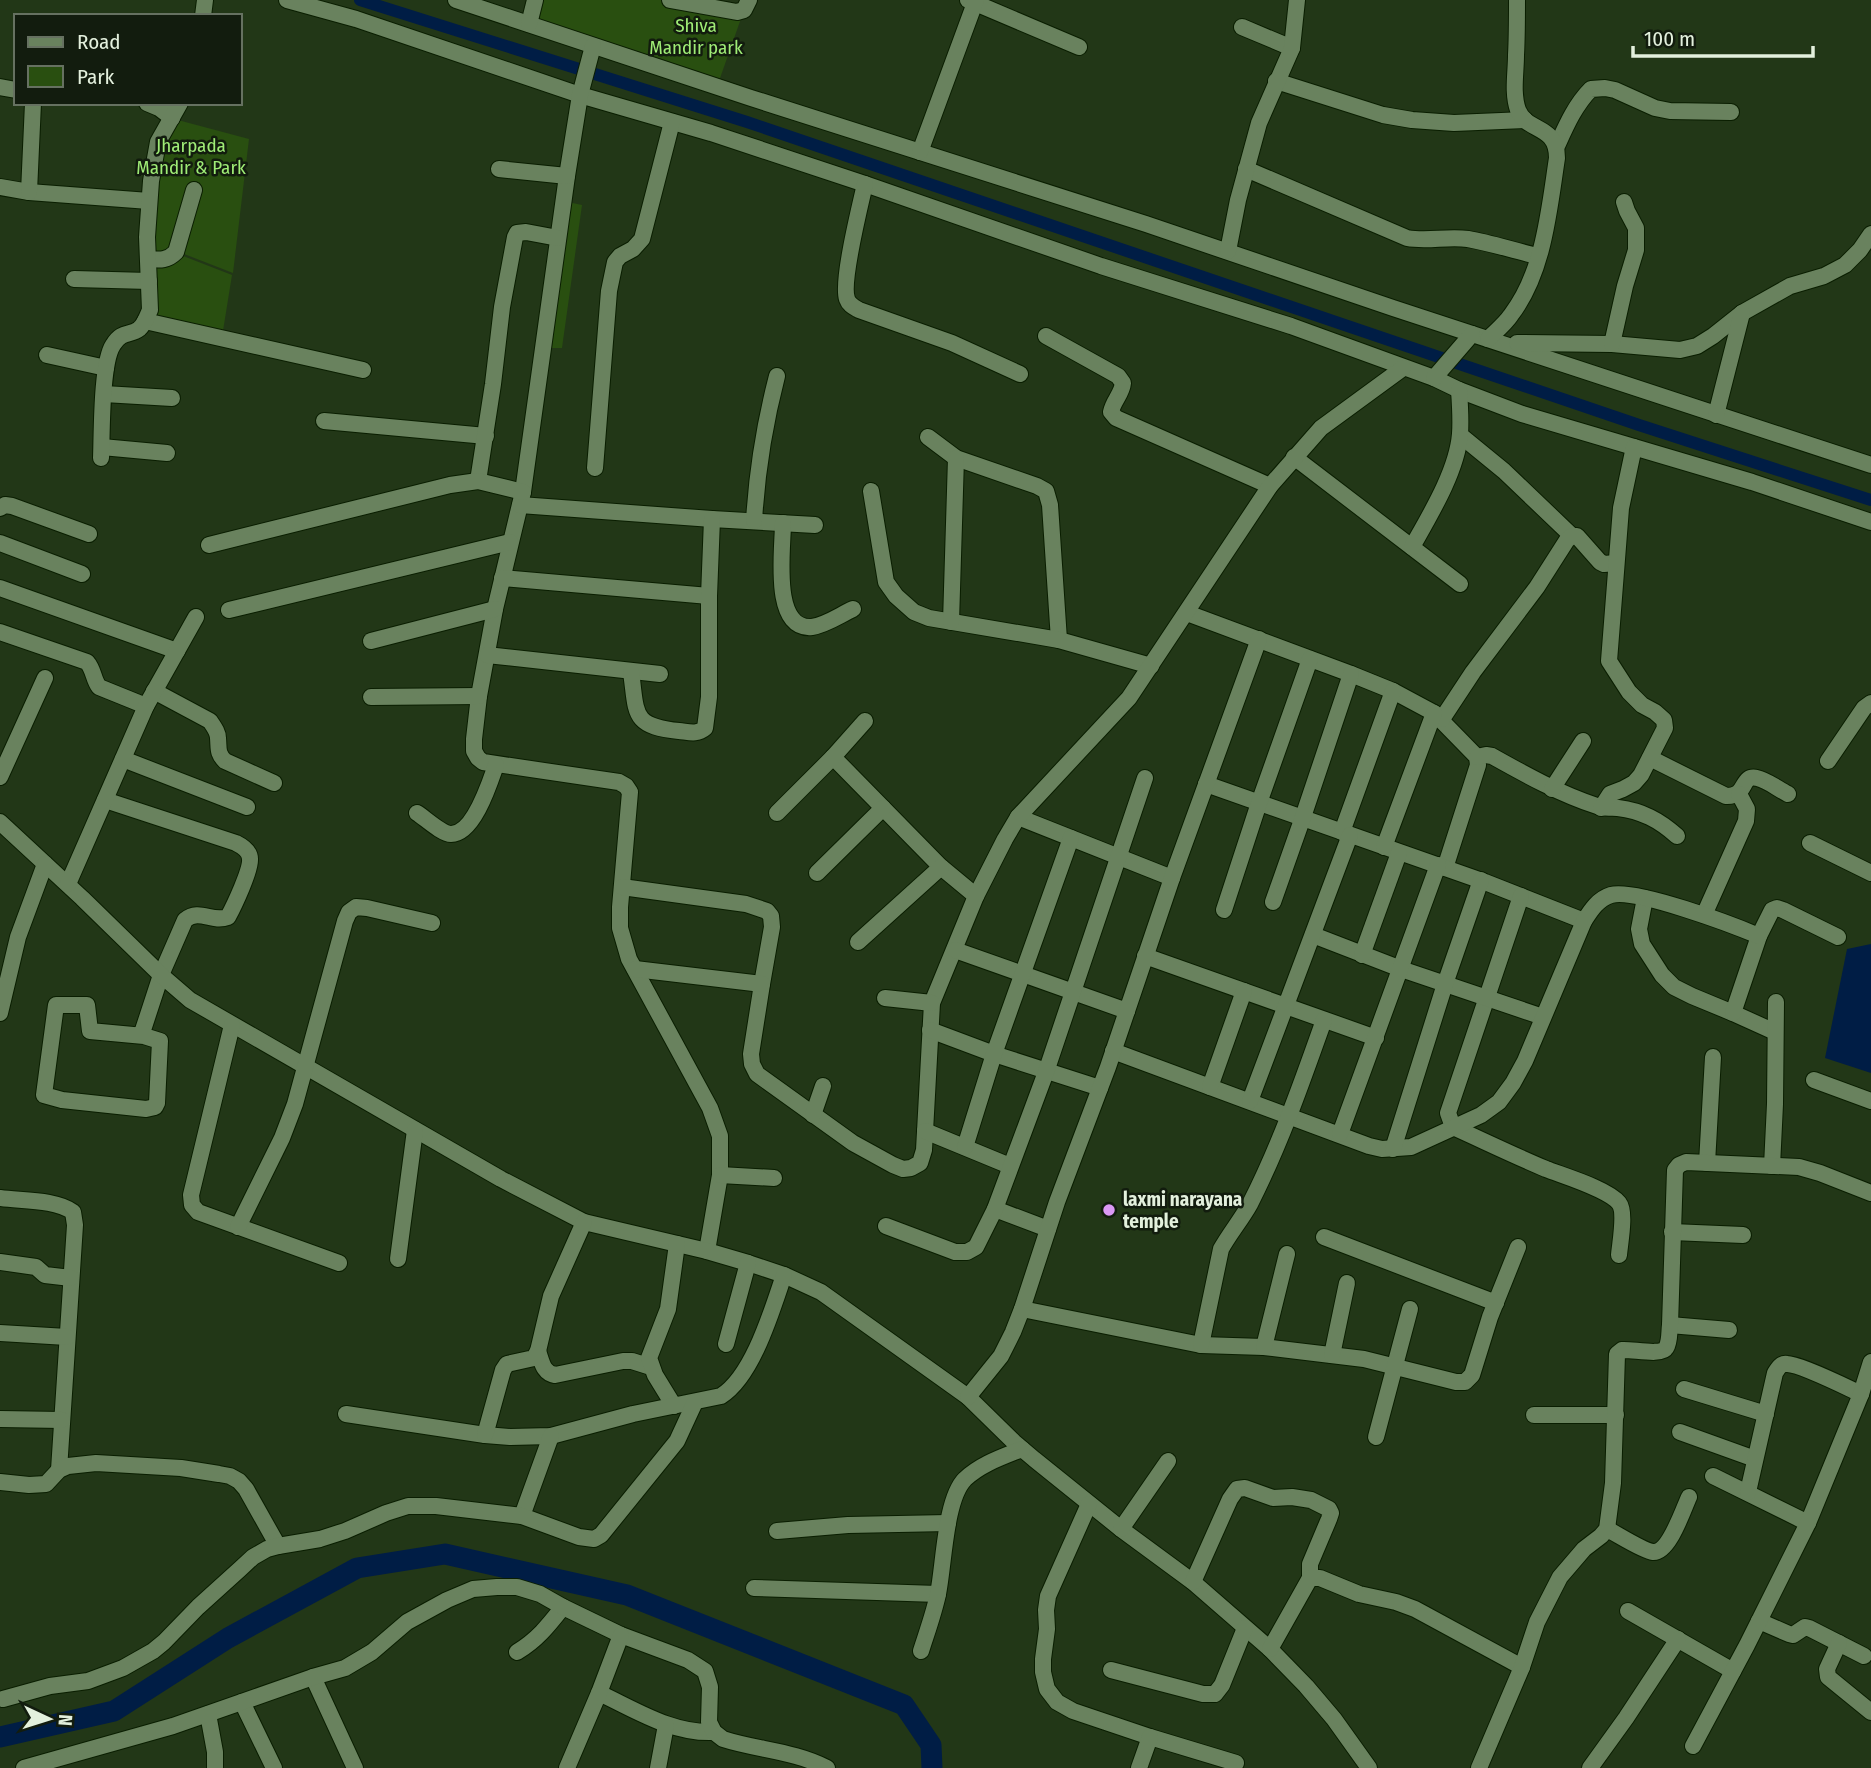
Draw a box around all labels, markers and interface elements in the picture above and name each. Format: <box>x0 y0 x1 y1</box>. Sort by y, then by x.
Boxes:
legend <box>14 14 242 105</box>
park label: Shiva Mandir park <box>649 14 743 59</box>
scale bar <box>1633 14 1813 58</box>
text: 100 m <box>1644 26 1695 52</box>
text: Road <box>77 29 121 55</box>
text: Park <box>77 64 115 90</box>
park label: Jharpada Mandir & Park <box>136 134 246 179</box>
place label: laxmi narayana temple <box>1123 1188 1242 1233</box>
marker: laxmi narayana temple <box>1101 1202 1117 1218</box>
north arrow <box>14 1684 84 1754</box>
text: N <box>54 1714 77 1727</box>

